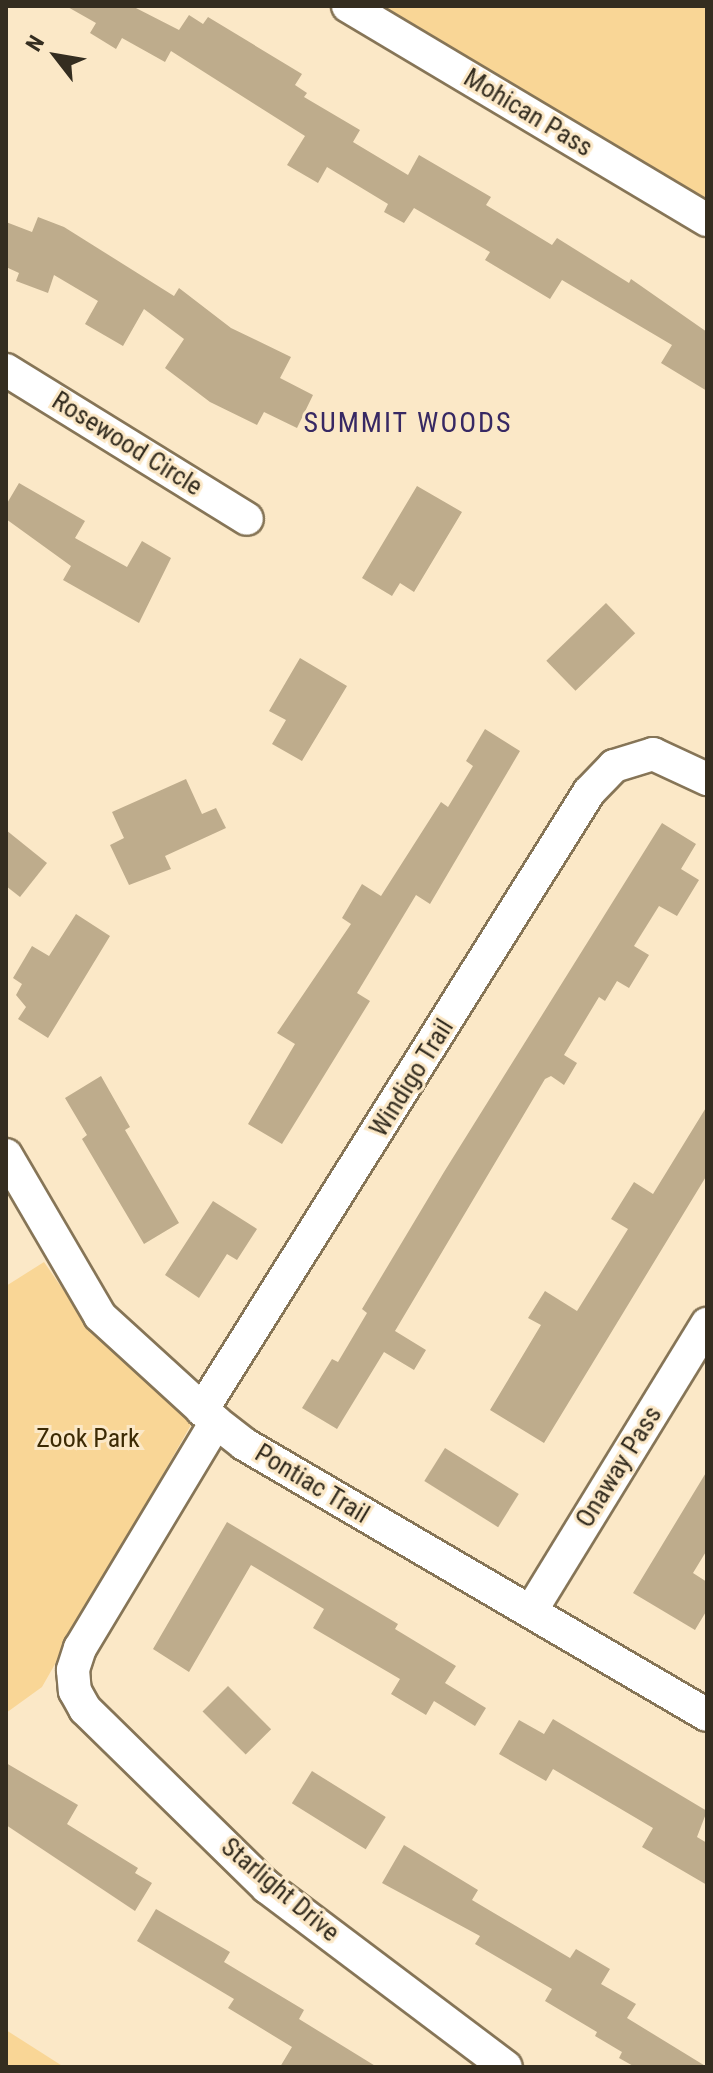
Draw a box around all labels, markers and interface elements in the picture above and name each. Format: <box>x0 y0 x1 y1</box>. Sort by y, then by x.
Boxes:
north arrow <box>16 16 96 96</box>
text: N <box>21 31 49 56</box>
street label: Mohican Pass <box>458 62 598 164</box>
street label: Rosewood Circle <box>46 385 208 503</box>
district label: SUMMIT WOODS <box>303 406 513 440</box>
street label: Windigo Trail <box>363 1013 461 1143</box>
street label: Onaway Pass <box>569 1401 669 1533</box>
park label: Zook Park <box>36 1423 140 1455</box>
street label: Pontiac Trail <box>249 1438 375 1530</box>
street label: Starlight Drive <box>215 1832 345 1948</box>

